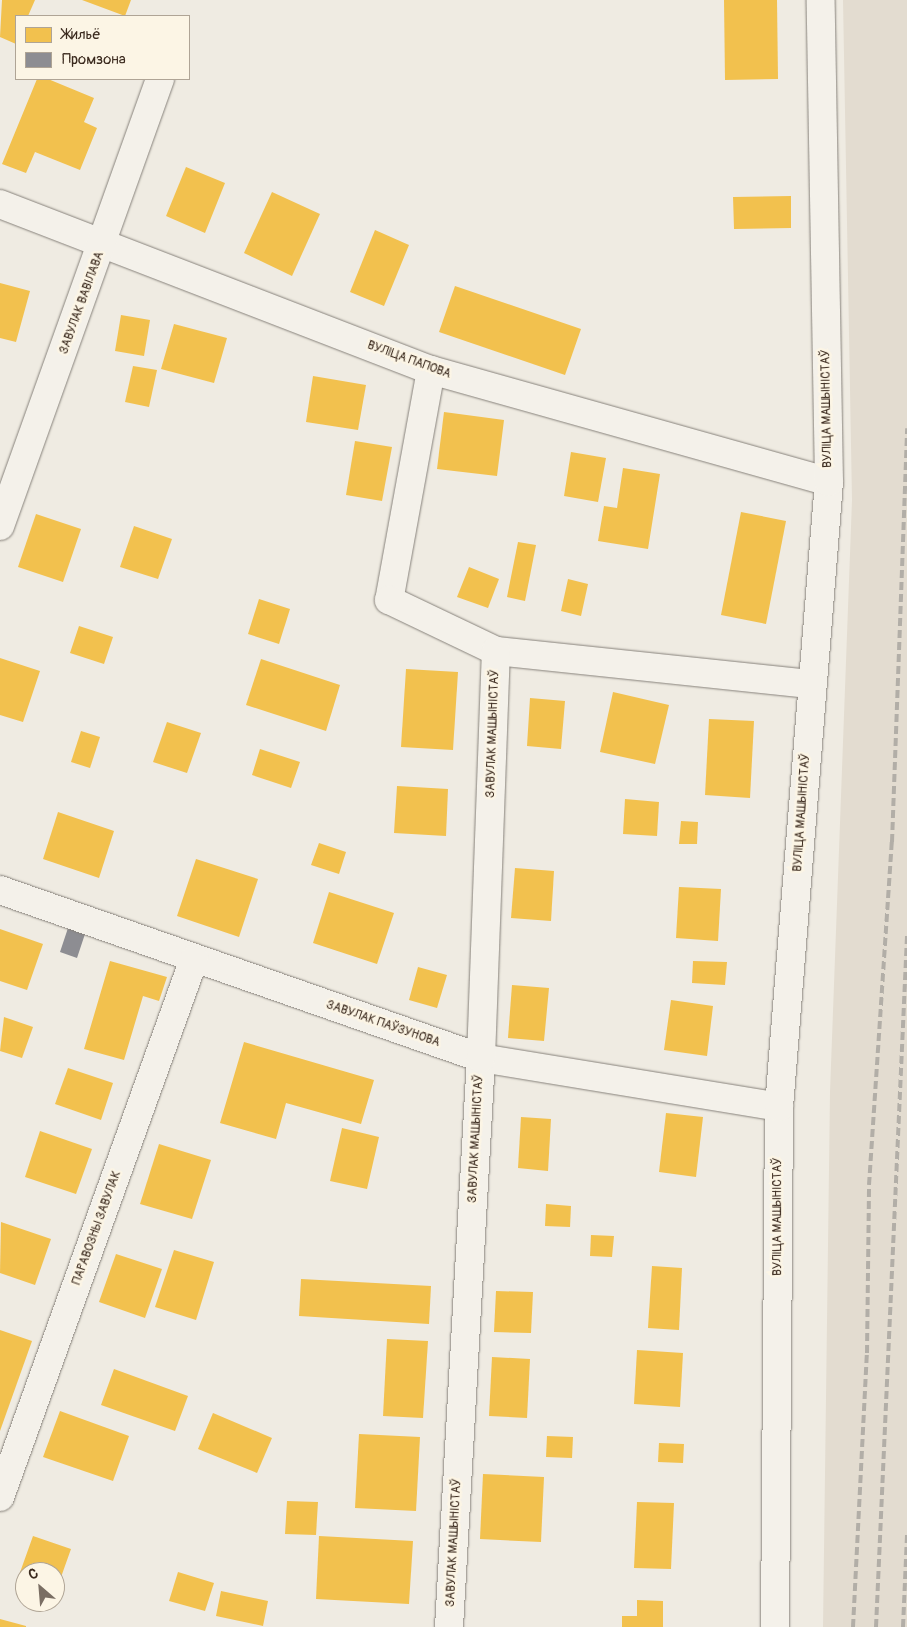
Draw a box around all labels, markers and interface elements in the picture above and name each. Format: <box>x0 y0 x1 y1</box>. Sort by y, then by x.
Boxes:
legend <box>15 15 190 80</box>
text: Жильё <box>62 25 101 44</box>
text: Промзона <box>62 50 126 69</box>
street label: ЗАВУЛАК ВАВІЛАВА <box>57 250 107 356</box>
street label: ВУЛІЦА ПАПОВА <box>365 338 453 382</box>
street label: ВУЛІЦА МАШЫНІСТАЎ <box>819 350 835 468</box>
street label: ЗАВУЛАК МАШЫНІСТАЎ <box>484 670 502 798</box>
street label: ВУЛІЦА МАШЫНІСТАЎ <box>791 754 813 872</box>
street label: ЗАВУЛАК ПАЎЗУНОВА <box>324 998 442 1050</box>
street label: ЗАВУЛАК МАШЫНІСТАЎ <box>465 1075 487 1203</box>
street label: ВУЛІЦА МАШЫНІСТАЎ <box>771 1158 785 1276</box>
street label: ПАРАВОЗНЫ ЗАВУЛАК <box>70 1169 124 1287</box>
street label: ЗАВУЛАК МАШЫНІСТАЎ <box>443 1479 465 1607</box>
north arrow <box>15 1562 65 1612</box>
text: С <box>26 1565 41 1584</box>

